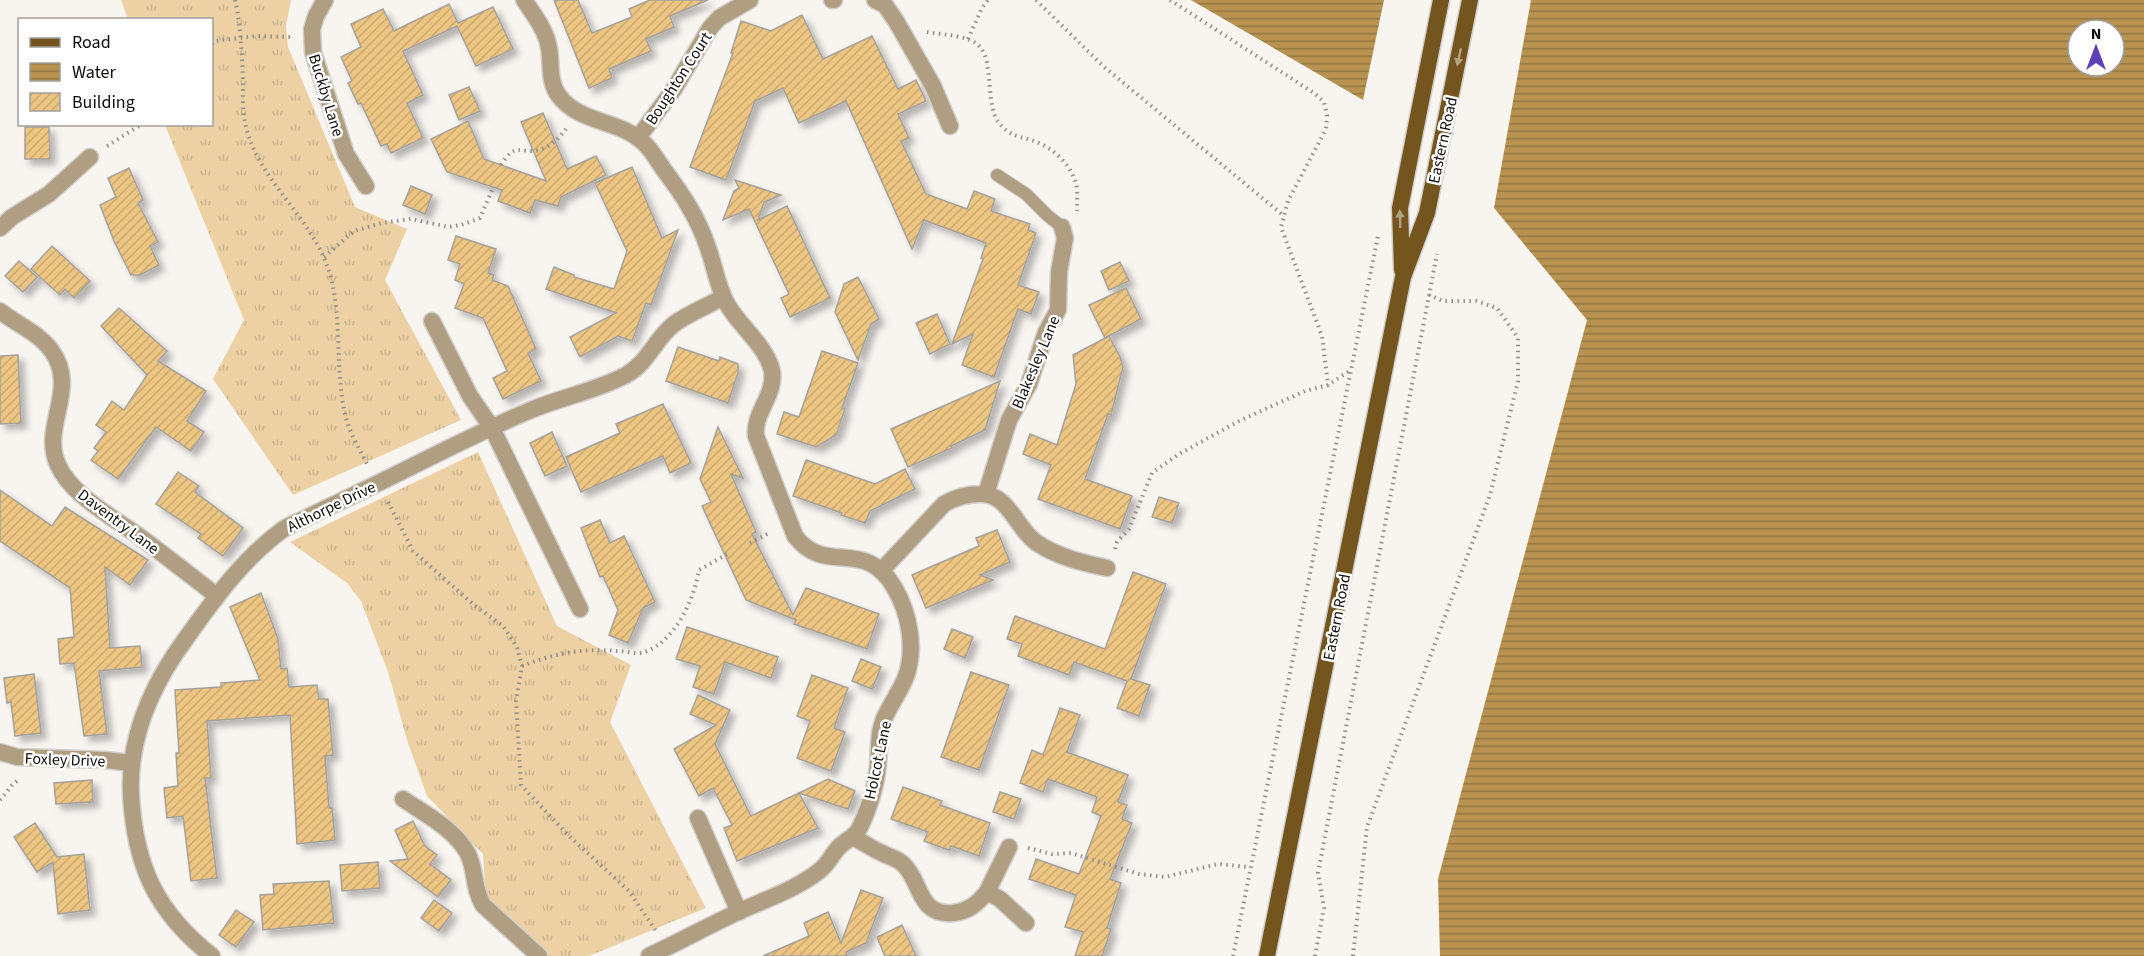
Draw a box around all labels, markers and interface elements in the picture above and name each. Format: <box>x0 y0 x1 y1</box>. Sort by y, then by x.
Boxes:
legend <box>18 18 213 126</box>
north arrow <box>2066 18 2126 78</box>
text: N <box>2091 23 2101 45</box>
street label: Boughton Court <box>641 27 717 129</box>
text: Road <box>72 30 111 55</box>
one-way arrow <box>1454 48 1463 67</box>
street label: Buckby Lane <box>303 51 349 139</box>
text: Water <box>72 60 116 85</box>
text: Building <box>72 90 135 115</box>
street label: Eastern Road <box>1423 95 1463 185</box>
one-way arrow <box>1396 209 1405 228</box>
street label: Blakesley Lane <box>1006 312 1065 412</box>
street label: Althorpe Drive <box>284 476 379 538</box>
street label: Daventry Lane <box>73 484 164 560</box>
street label: Eastern Road <box>1318 572 1356 662</box>
street label: Holcot Lane <box>859 719 897 801</box>
street label: Foxley Drive <box>24 748 106 772</box>

